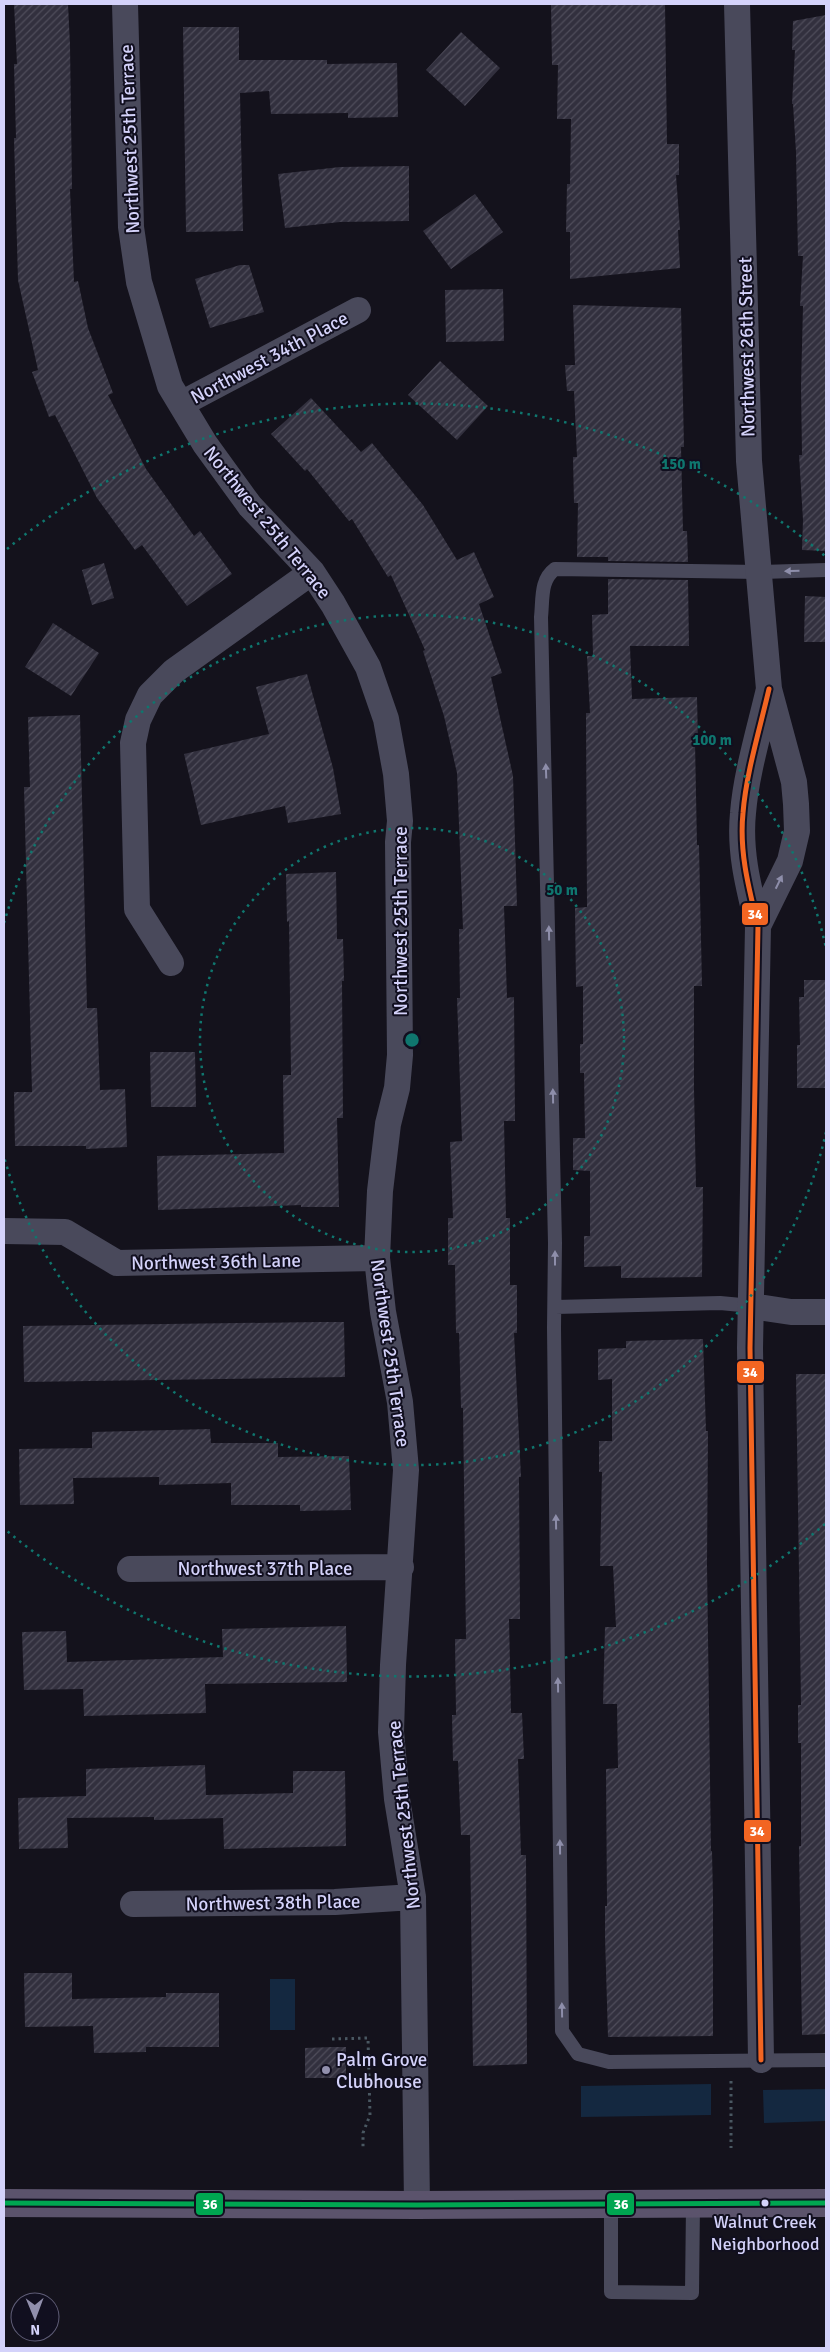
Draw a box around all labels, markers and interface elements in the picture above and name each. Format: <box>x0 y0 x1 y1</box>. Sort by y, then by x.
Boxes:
street label: Northwest 25th Terrace <box>115 44 145 234</box>
street label: Northwest 26th Street <box>733 256 761 437</box>
street label: Northwest 34th Place <box>187 306 352 410</box>
street label: Northwest 25th Terrace <box>198 441 336 604</box>
text: 150 m <box>661 455 701 473</box>
one-way arrow <box>784 567 800 575</box>
text: 100 m <box>692 731 732 749</box>
one-way arrow <box>542 763 550 779</box>
street label: Northwest 25th Terrace <box>389 826 413 1016</box>
one-way arrow <box>775 875 784 890</box>
text: 50 m <box>546 881 578 899</box>
line badge: 34 <box>741 902 769 926</box>
text: 34 <box>747 906 763 923</box>
one-way arrow <box>545 925 553 941</box>
centre of rings <box>403 1031 421 1049</box>
one-way arrow <box>548 1088 556 1104</box>
street label: Northwest 36th Lane <box>131 1249 301 1275</box>
one-way arrow <box>551 1250 559 1266</box>
street label: Northwest 25th Terrace <box>365 1258 415 1449</box>
line badge: 34 <box>736 1360 765 1384</box>
text: 34 <box>742 1364 758 1381</box>
one-way arrow <box>552 1514 560 1530</box>
street label: Northwest 37th Place <box>177 1557 353 1581</box>
one-way arrow <box>554 1677 562 1693</box>
street label: Northwest 25th Terrace <box>382 1719 426 1911</box>
line badge: 34 <box>743 1819 772 1843</box>
text: 34 <box>749 1823 765 1840</box>
one-way arrow <box>556 1839 564 1855</box>
street label: Northwest 38th Place <box>185 1889 361 1917</box>
one-way arrow <box>558 2002 566 2018</box>
place label: Palm Grove Clubhouse <box>336 2048 427 2094</box>
marker: Palm Grove Clubhouse <box>320 2064 332 2076</box>
line badge: 36 <box>195 2192 224 2216</box>
line badge: 36 <box>606 2192 635 2216</box>
text: 36 <box>202 2196 218 2213</box>
text: 36 <box>613 2196 629 2213</box>
marker: Walnut Creek Neighborhood <box>760 2198 770 2208</box>
place label: Walnut Creek Neighborhood <box>711 2211 819 2255</box>
north arrow <box>10 2292 60 2342</box>
text: N <box>30 2321 40 2338</box>

